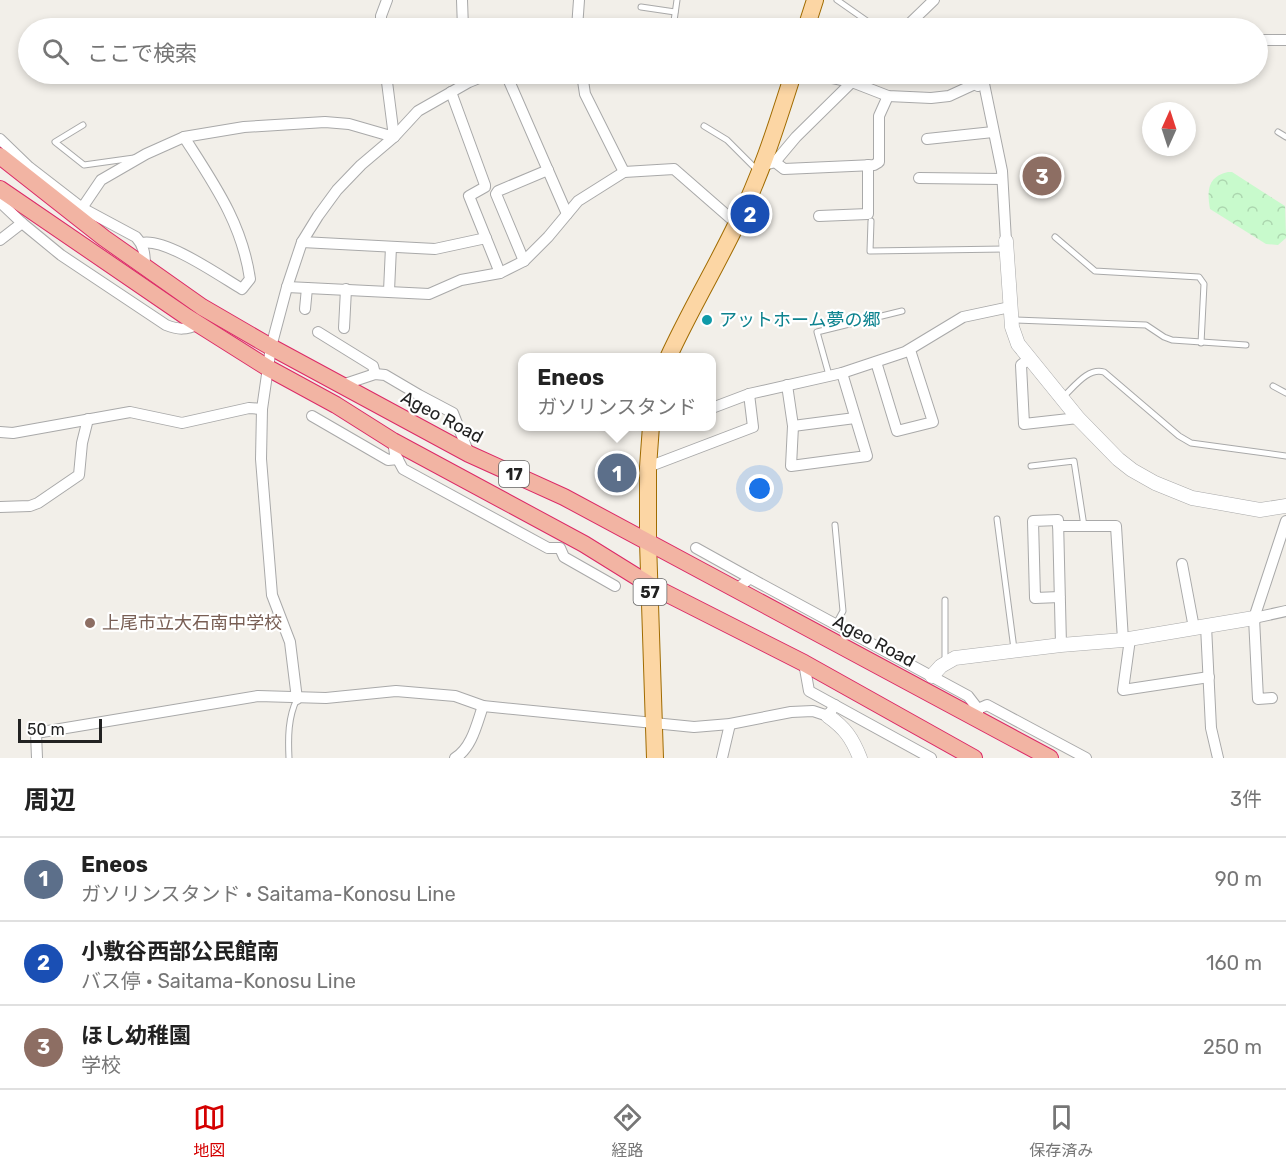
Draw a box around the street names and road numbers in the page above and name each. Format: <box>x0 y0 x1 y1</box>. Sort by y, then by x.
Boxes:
street label: Ageo Road <box>397 386 487 448</box>
road number: 17 <box>499 461 529 487</box>
road number: 57 <box>634 579 666 605</box>
street label: Ageo Road <box>829 610 919 672</box>

